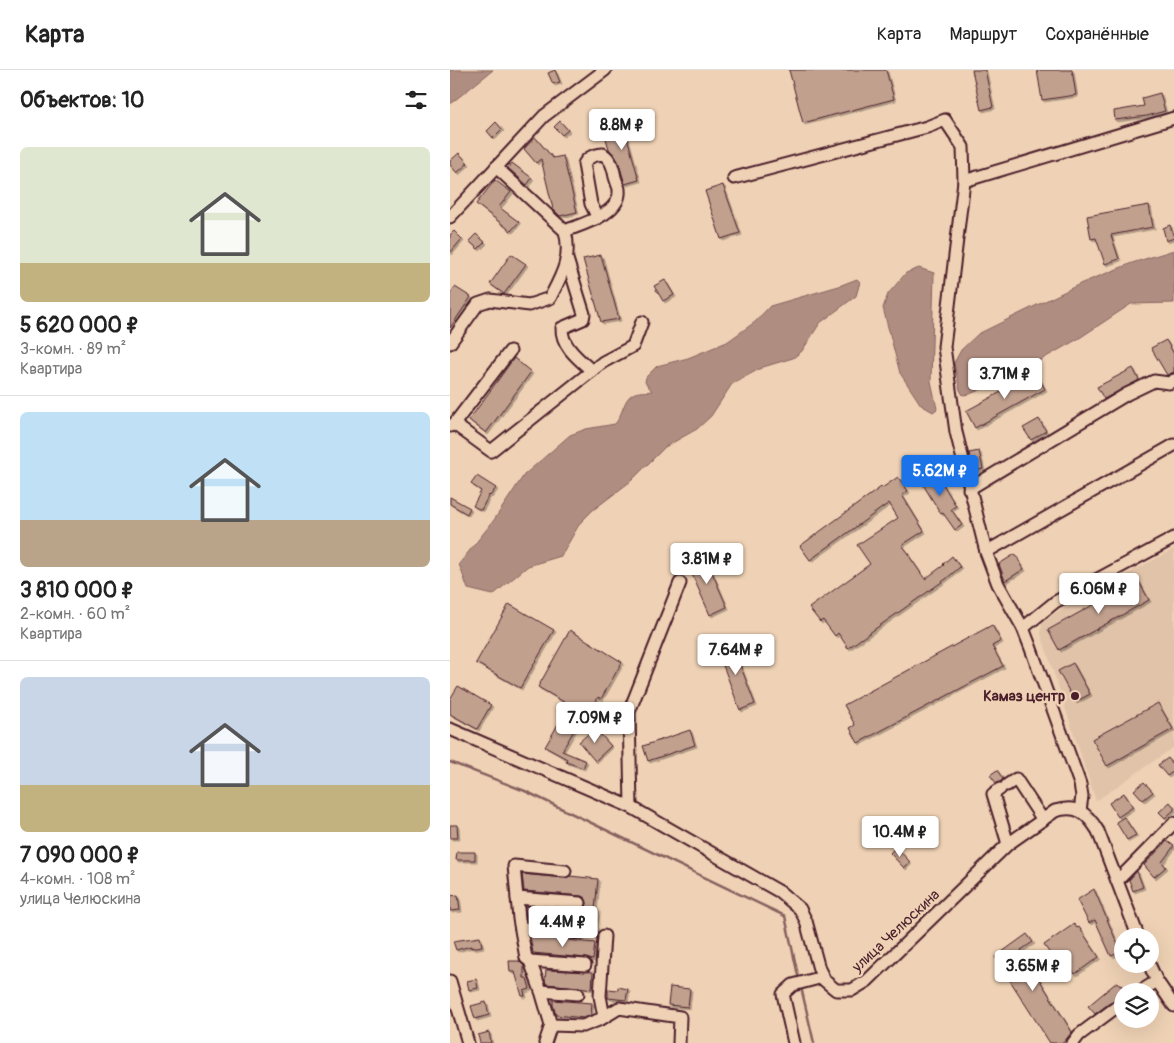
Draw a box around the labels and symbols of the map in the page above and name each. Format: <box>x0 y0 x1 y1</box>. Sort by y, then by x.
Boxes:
pin: 8.8M ₽ <box>581 108 663 151</box>
pin: 3.71M ₽ <box>959 358 1051 400</box>
pin: 5.62M ₽ <box>894 454 986 497</box>
pin: 3.81M ₽ <box>661 542 753 585</box>
pin: 6.06M ₽ <box>1053 572 1145 615</box>
pin: 7.64M ₽ <box>690 634 782 676</box>
place label: Камаз центр <box>983 687 1065 706</box>
marker: Камаз центр <box>1069 690 1081 702</box>
pin: 7.09M ₽ <box>549 702 641 744</box>
pin: 10.4M ₽ <box>854 816 946 858</box>
street label: улица Челюскина <box>847 885 944 977</box>
pin: 4.4M ₽ <box>522 906 604 948</box>
pin: 3.65M ₽ <box>987 950 1079 992</box>

